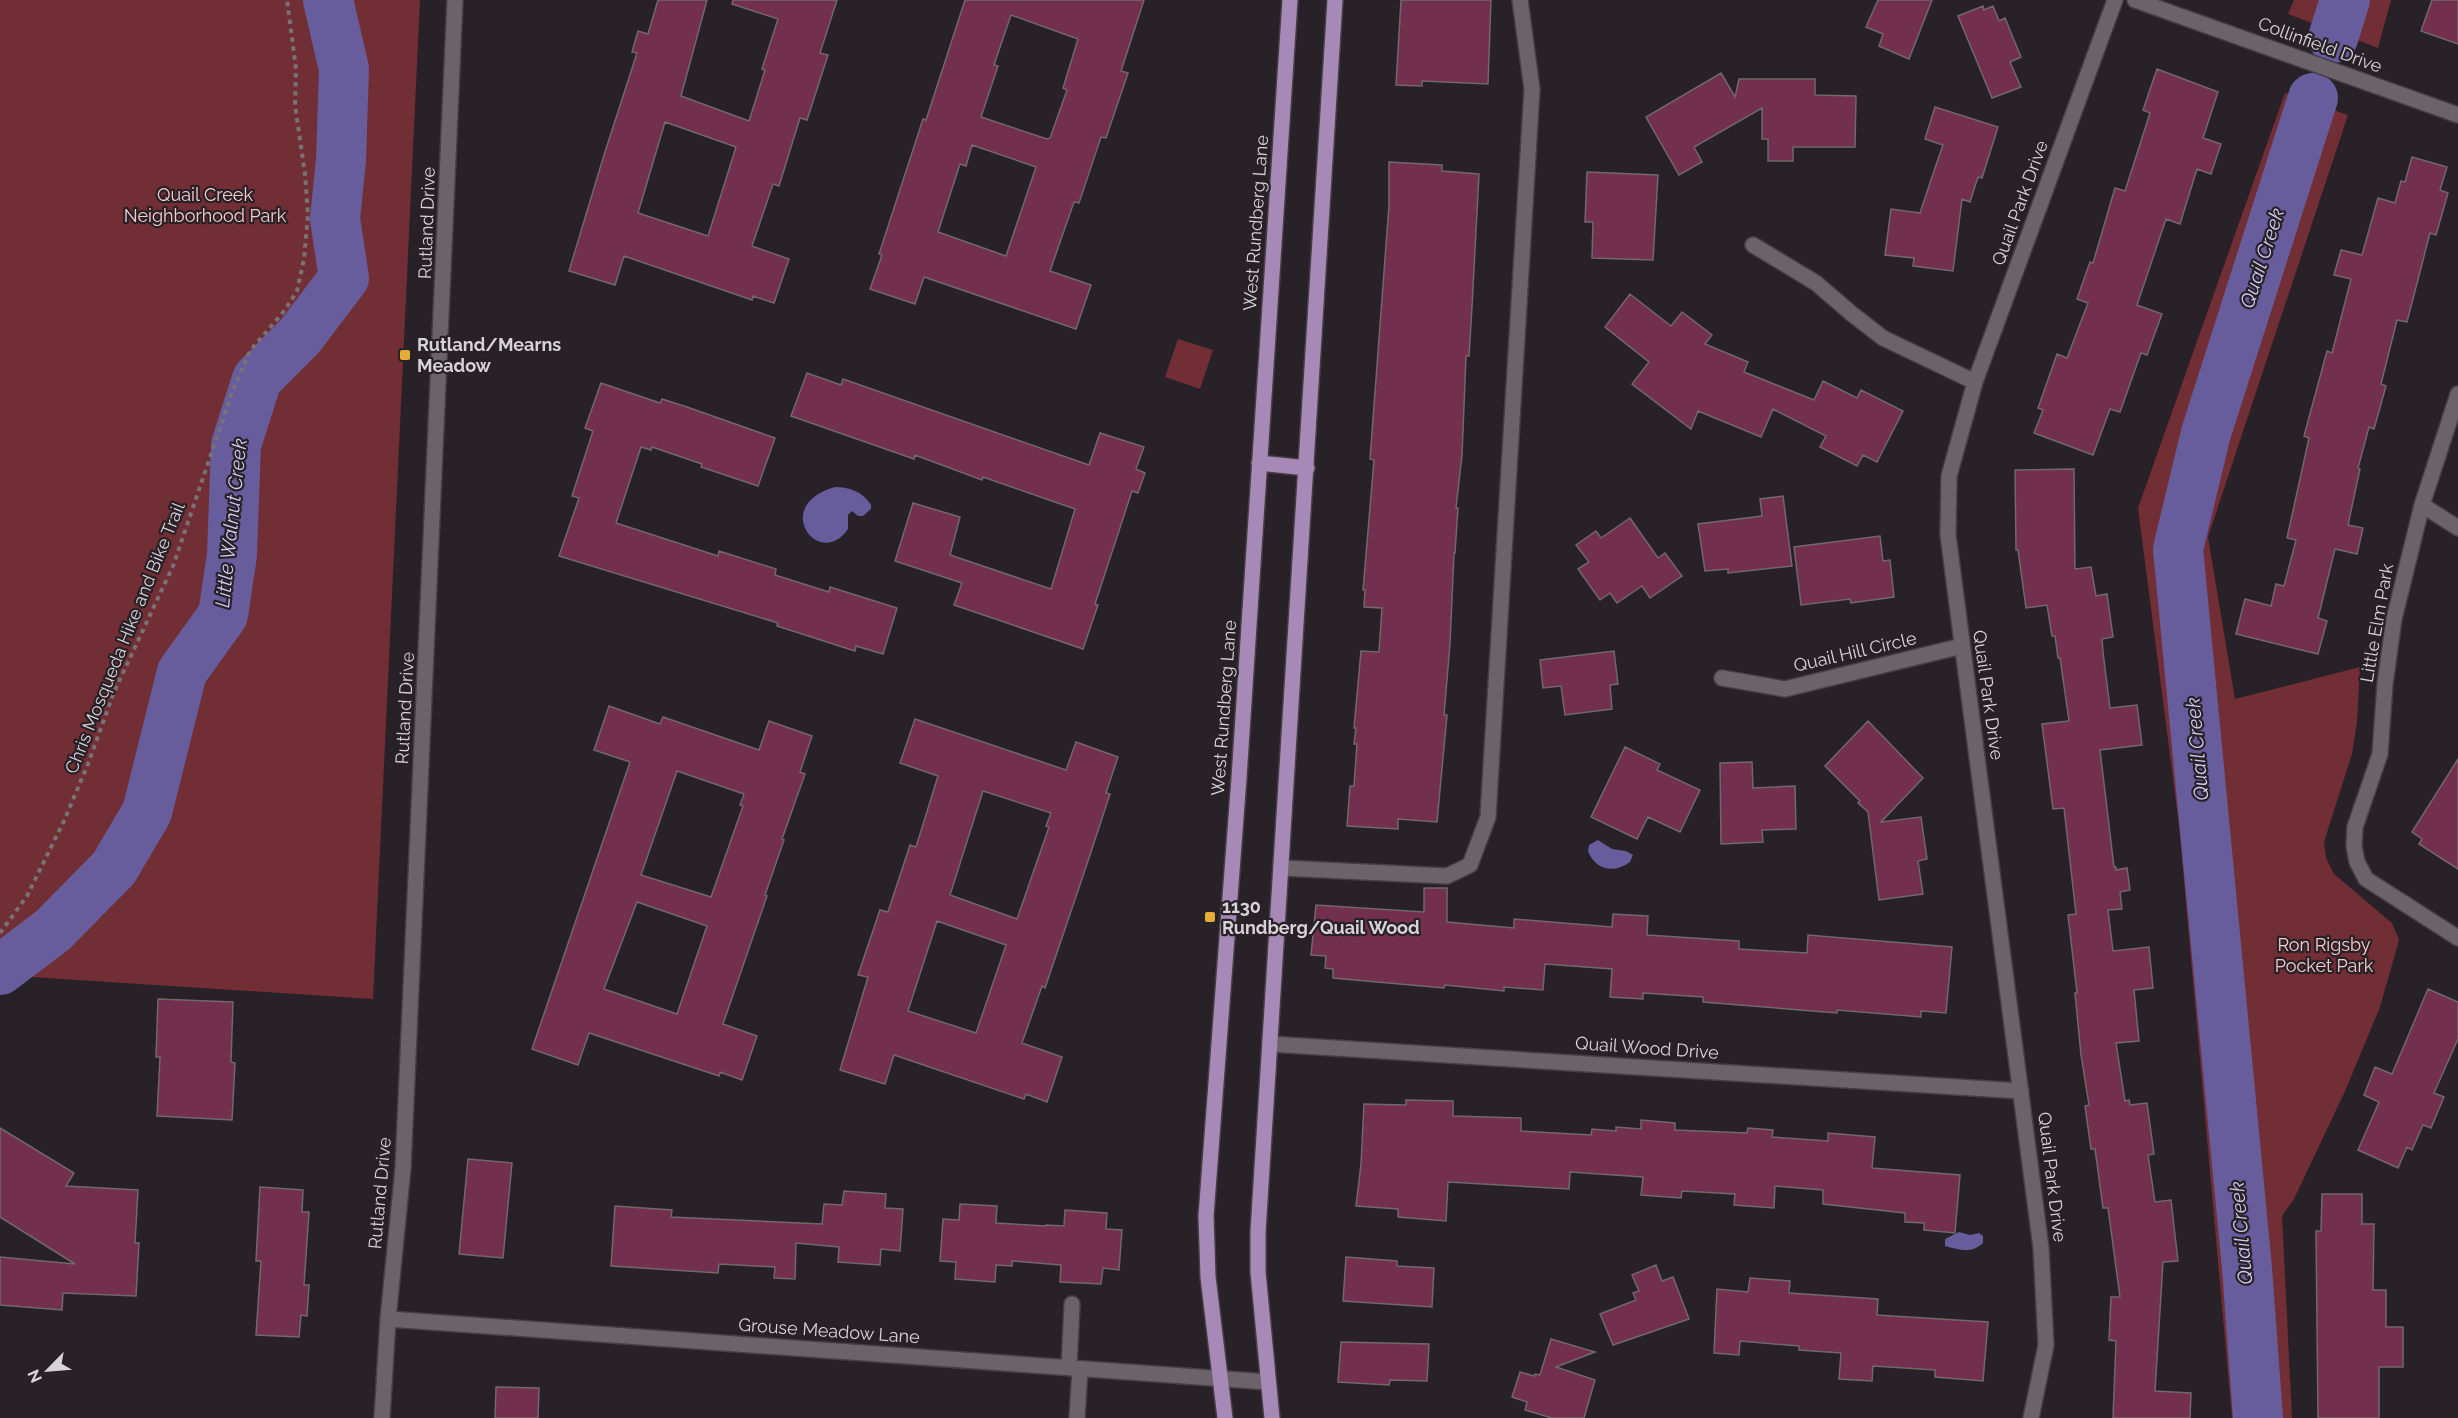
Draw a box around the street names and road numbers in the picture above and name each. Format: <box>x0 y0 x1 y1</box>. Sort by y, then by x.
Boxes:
street label: Collinfield Drive <box>2255 12 2385 77</box>
street label: West Rundberg Lane <box>1239 134 1272 312</box>
street label: Quail Park Drive <box>1987 137 2052 268</box>
street label: Rutland Drive <box>414 166 439 279</box>
street label: Chris Mosqueda Hike and Bike Trail <box>60 499 189 777</box>
street label: Little Elm Park <box>2356 561 2397 684</box>
street label: West Rundberg Lane <box>1207 619 1240 797</box>
street label: Quail Hill Circle <box>1791 627 1919 676</box>
street label: Quail Park Drive <box>1969 629 2008 762</box>
street label: Rutland Drive <box>391 651 418 765</box>
street label: Quail Wood Drive <box>1574 1032 1720 1063</box>
street label: Quail Park Drive <box>2034 1111 2071 1244</box>
street label: Rutland Drive <box>364 1136 395 1250</box>
street label: Grouse Meadow Lane <box>738 1314 921 1347</box>

